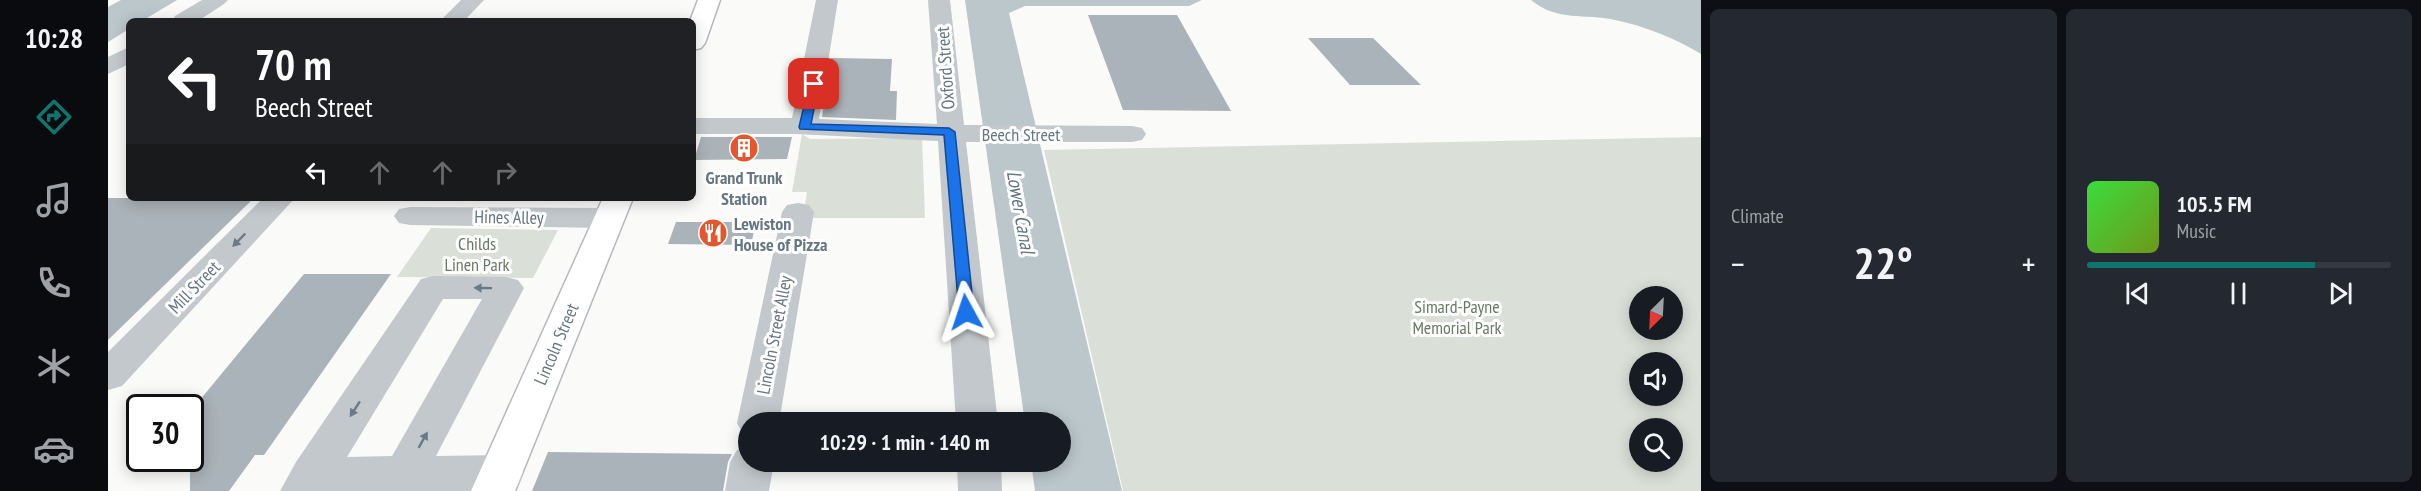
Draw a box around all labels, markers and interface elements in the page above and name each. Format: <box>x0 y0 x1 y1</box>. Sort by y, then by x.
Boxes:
text: 10:28 <box>25 21 83 55</box>
street label: Oxford Street <box>931 26 959 110</box>
text: 70 m <box>255 37 332 92</box>
icon: left <box>156 42 234 120</box>
pin <box>788 58 839 109</box>
icon: arrive <box>797 67 830 100</box>
text: Beech Street <box>255 90 373 124</box>
icon: directions <box>33 96 75 138</box>
street label: Beech Street <box>982 123 1060 146</box>
building icon: Grand Trunk Station <box>728 132 760 164</box>
icon: left <box>300 156 333 189</box>
icon: ahead <box>363 156 396 189</box>
icon: ahead <box>426 156 459 189</box>
icon: right <box>489 156 522 189</box>
place label: Grand Trunk Station <box>706 166 783 210</box>
water label: Lower Canal <box>1001 168 1041 258</box>
icon: music <box>33 179 75 221</box>
text: 105.5 FM <box>2177 190 2252 218</box>
text: Climate <box>1731 203 1784 229</box>
street label: Hines Alley <box>474 205 544 229</box>
place label: Lewiston House of Pizza <box>734 212 827 256</box>
restaurant icon: Lewiston House of Pizza <box>697 217 729 249</box>
text: Music <box>2177 218 2216 244</box>
park label: Childs Linen Park <box>444 232 510 276</box>
one-way arrow <box>233 233 247 247</box>
text: 22° <box>1854 233 1913 291</box>
text: − <box>1731 242 1745 285</box>
text: + <box>2022 242 2036 285</box>
street label: Mill Street <box>163 256 225 318</box>
icon: phone <box>33 262 75 304</box>
street label: Lincoln Street Alley <box>751 273 797 396</box>
icon: previous <box>2121 277 2154 310</box>
icon: pause <box>2222 277 2255 310</box>
icon: next <box>2324 277 2357 310</box>
position arrow <box>934 280 998 344</box>
one-way arrow <box>474 283 493 293</box>
north arrow <box>1629 286 1683 340</box>
map controls <box>1629 286 1683 472</box>
park label: Simard-Payne Memorial Park <box>1412 295 1502 339</box>
street label: Lincoln Street <box>529 300 583 388</box>
icon: climate <box>33 345 75 387</box>
button: sound <box>1629 352 1683 406</box>
speed limit sign: 30 <box>126 394 204 472</box>
one-way arrow <box>349 400 360 417</box>
button: search <box>1629 418 1683 472</box>
icon: car <box>33 428 75 470</box>
text: 10:29 · 1 min · 140 m <box>819 428 990 456</box>
one-way arrow <box>418 431 428 448</box>

